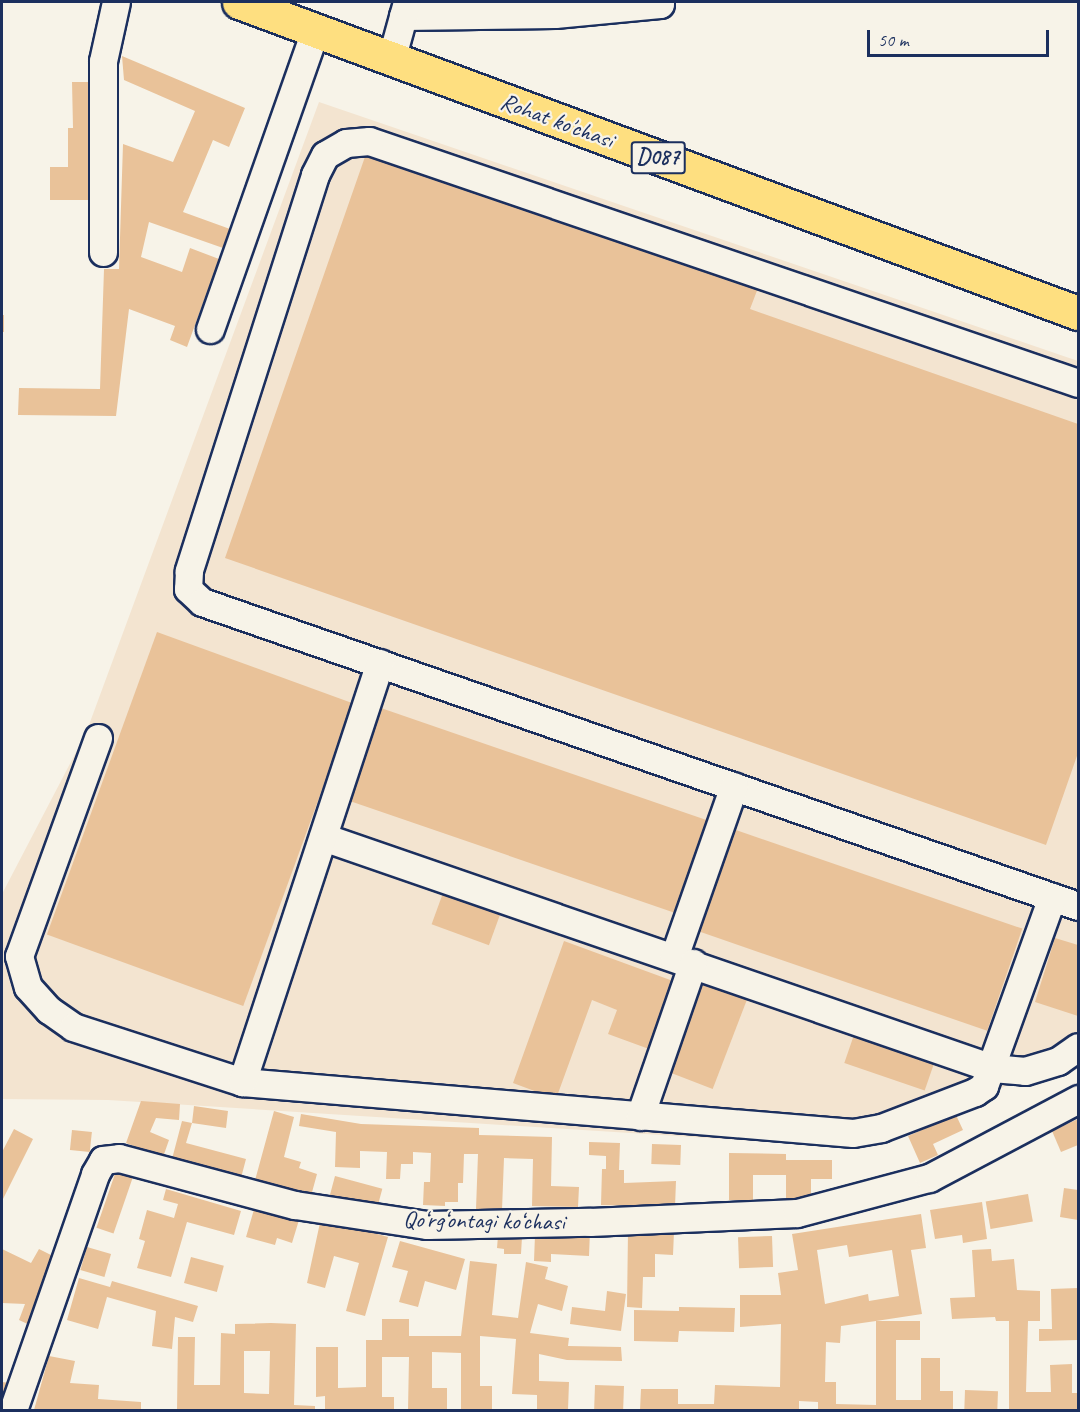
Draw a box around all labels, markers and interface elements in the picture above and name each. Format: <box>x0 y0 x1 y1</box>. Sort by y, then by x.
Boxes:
scale bar <box>870 18 1052 56</box>
text: 50 m <box>878 29 909 51</box>
street label: Rohat ko'chasi <box>496 87 618 155</box>
road number: D087 <box>630 139 686 177</box>
street label: Qo‘rg‘ontagi ko‘chasi <box>403 1205 565 1237</box>

